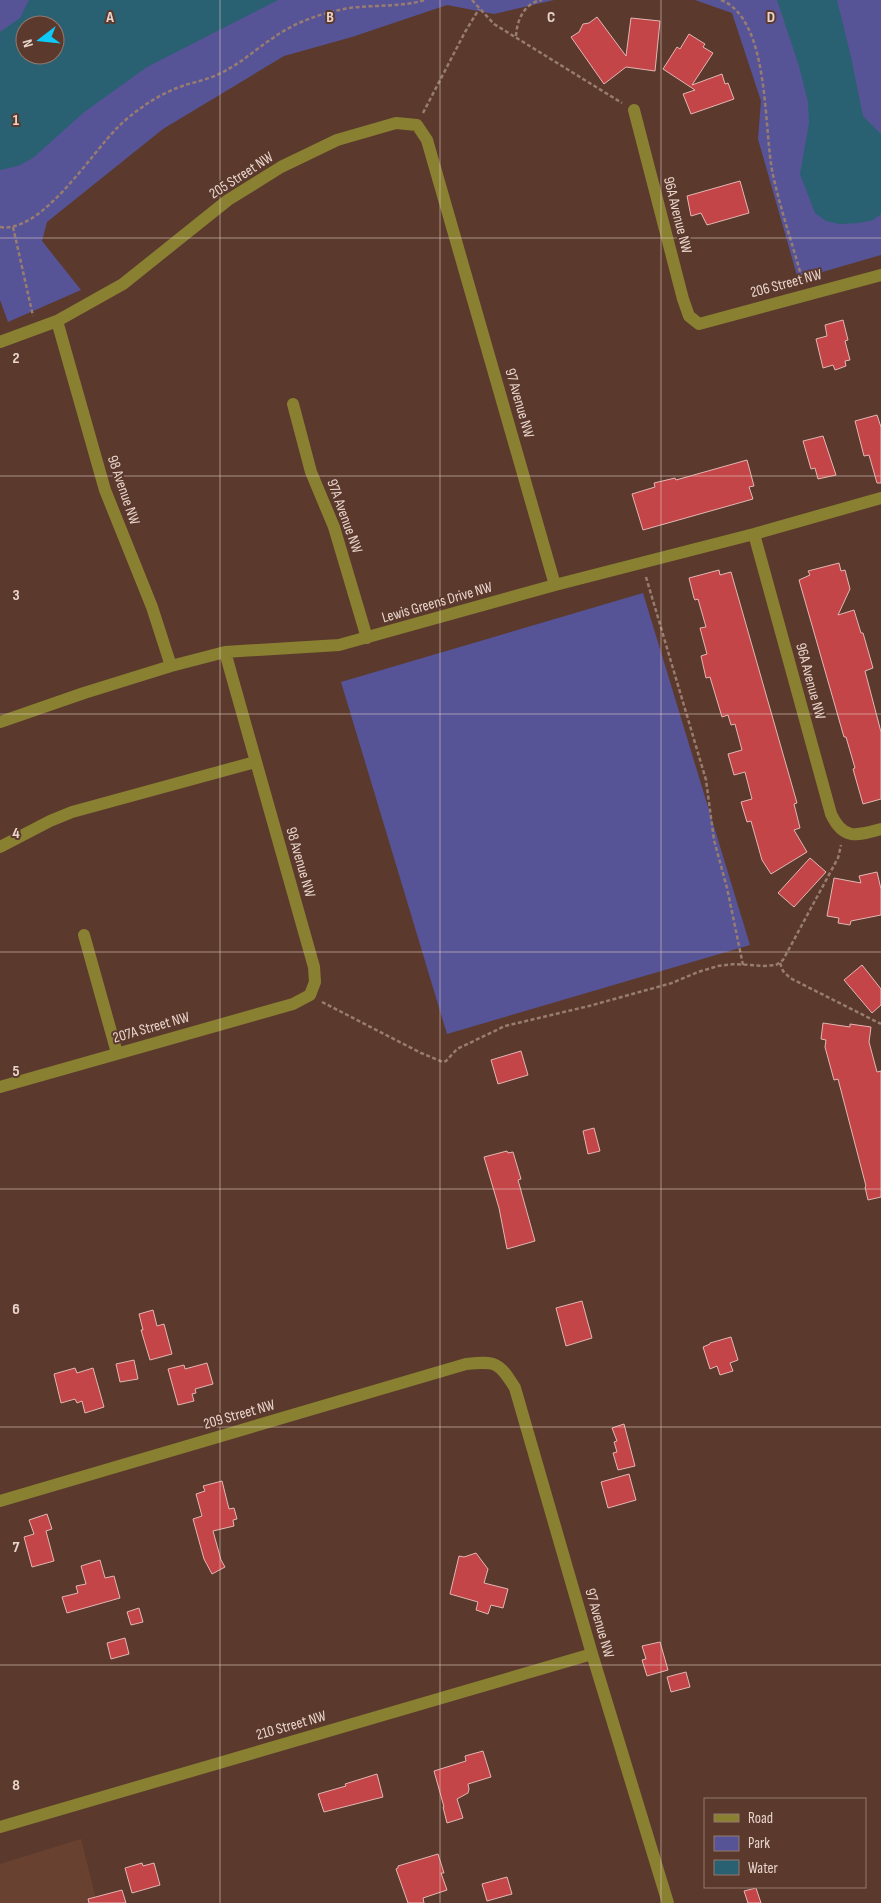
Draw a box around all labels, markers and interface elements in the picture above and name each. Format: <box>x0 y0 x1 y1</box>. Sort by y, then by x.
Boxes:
text: A <box>105 8 114 27</box>
text: B <box>326 8 334 27</box>
text: C <box>547 8 555 27</box>
text: D <box>767 8 775 27</box>
north arrow <box>15 15 65 65</box>
text: N <box>19 38 37 49</box>
text: 1 <box>13 111 20 130</box>
street label: 205 Street NW <box>206 148 277 203</box>
street label: 96A Avenue NW <box>659 175 696 256</box>
street label: 206 Street NW <box>748 265 824 302</box>
text: 2 <box>12 349 20 368</box>
street label: 97 Avenue NW <box>501 366 539 440</box>
street label: 98 Avenue NW <box>103 453 144 528</box>
street label: 97A Avenue NW <box>322 476 367 556</box>
street label: Lewis Greens Drive NW <box>380 578 495 627</box>
text: 3 <box>12 586 20 605</box>
street label: 96A Avenue NW <box>791 641 830 722</box>
text: 4 <box>12 824 20 843</box>
street label: 98 Avenue NW <box>281 825 320 900</box>
street label: 207A Street NW <box>111 1007 192 1047</box>
text: 5 <box>12 1062 20 1081</box>
text: 6 <box>12 1300 20 1319</box>
street label: 209 Street NW <box>201 1395 277 1434</box>
text: 7 <box>13 1538 20 1557</box>
street label: 97 Avenue NW <box>581 1586 619 1660</box>
street label: 210 Street NW <box>254 1706 329 1745</box>
text: 8 <box>12 1776 20 1795</box>
legend <box>704 1798 866 1888</box>
text: Road <box>748 1809 773 1828</box>
text: Park <box>748 1834 770 1853</box>
text: Water <box>748 1859 779 1878</box>

